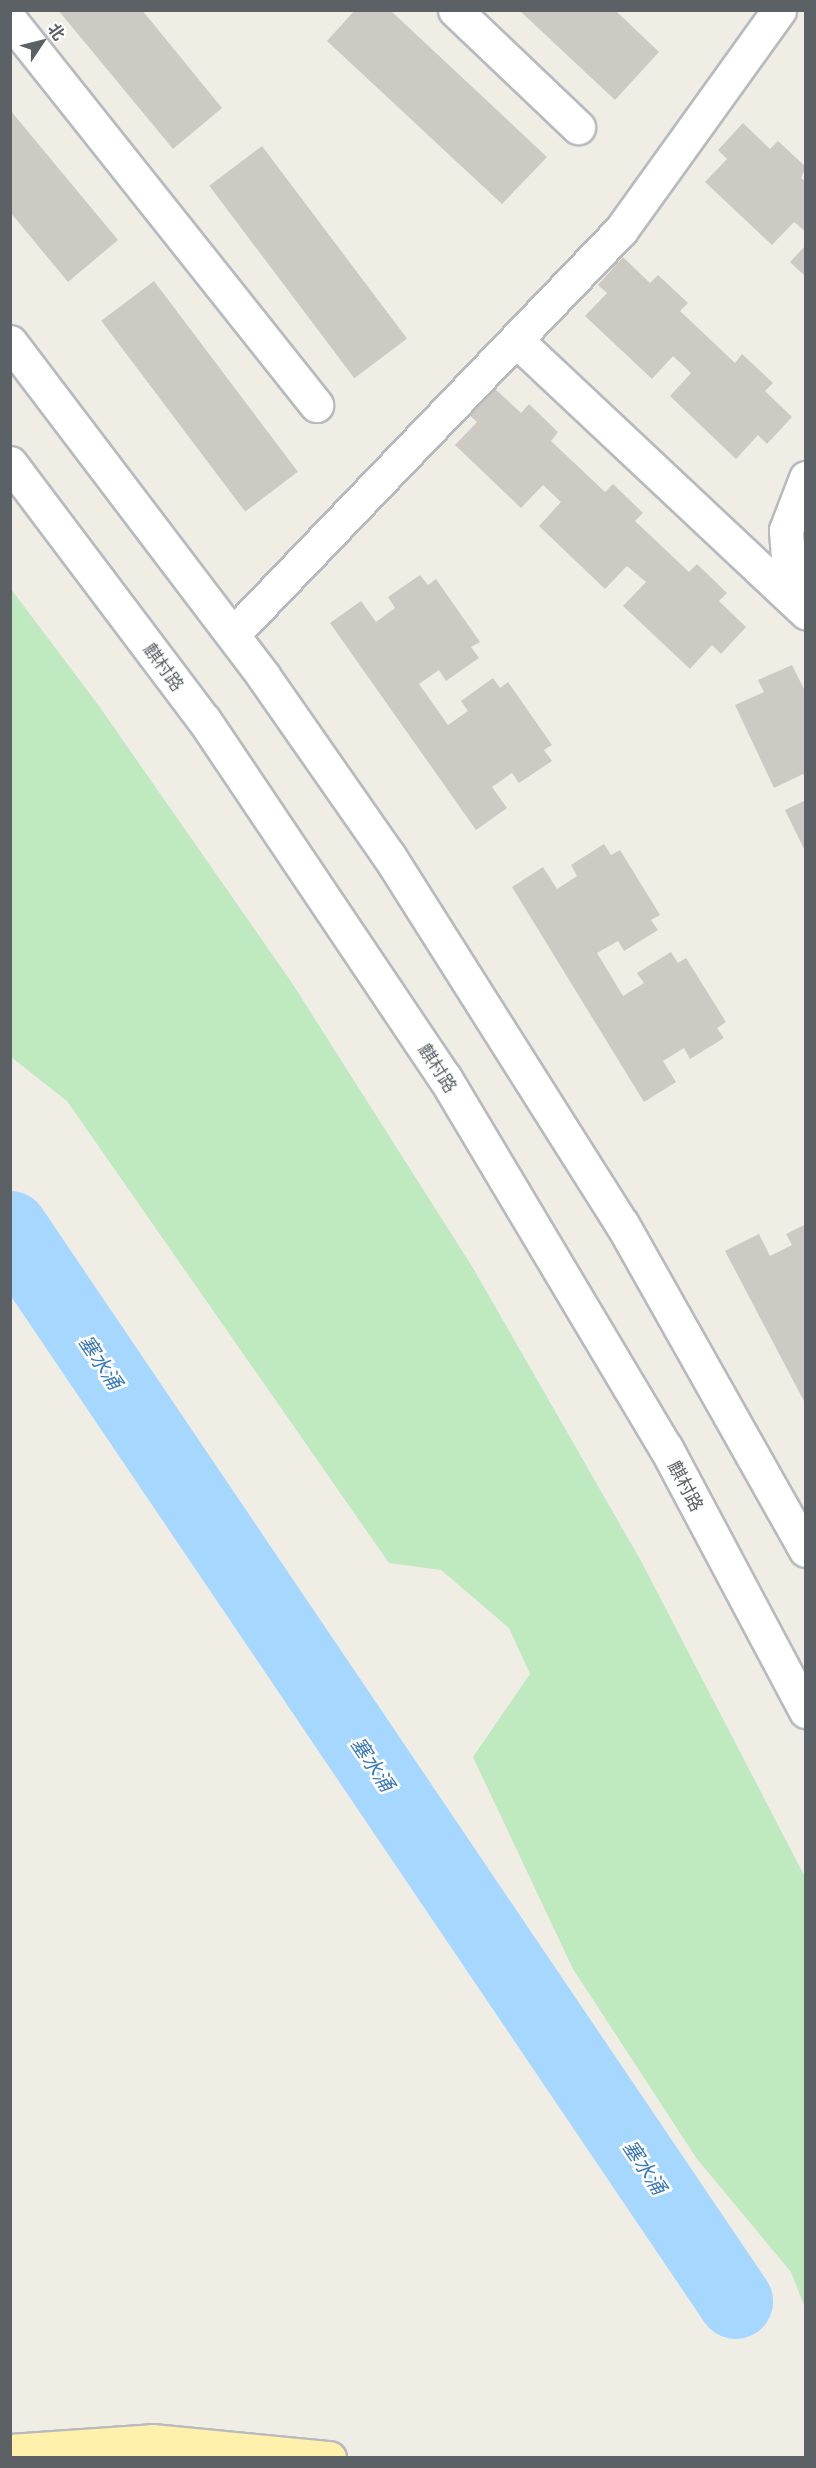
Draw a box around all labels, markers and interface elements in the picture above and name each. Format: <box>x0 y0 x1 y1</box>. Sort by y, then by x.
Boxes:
north arrow <box>12 12 72 72</box>
text: 北 <box>45 19 70 43</box>
street label: 麒村路 <box>139 639 189 695</box>
street label: 麒村路 <box>414 1039 462 1097</box>
water label: 塞水涌 <box>74 1330 128 1394</box>
street label: 麒村路 <box>664 1457 708 1515</box>
water label: 塞水涌 <box>346 1732 400 1796</box>
water label: 塞水涌 <box>618 2135 672 2199</box>

